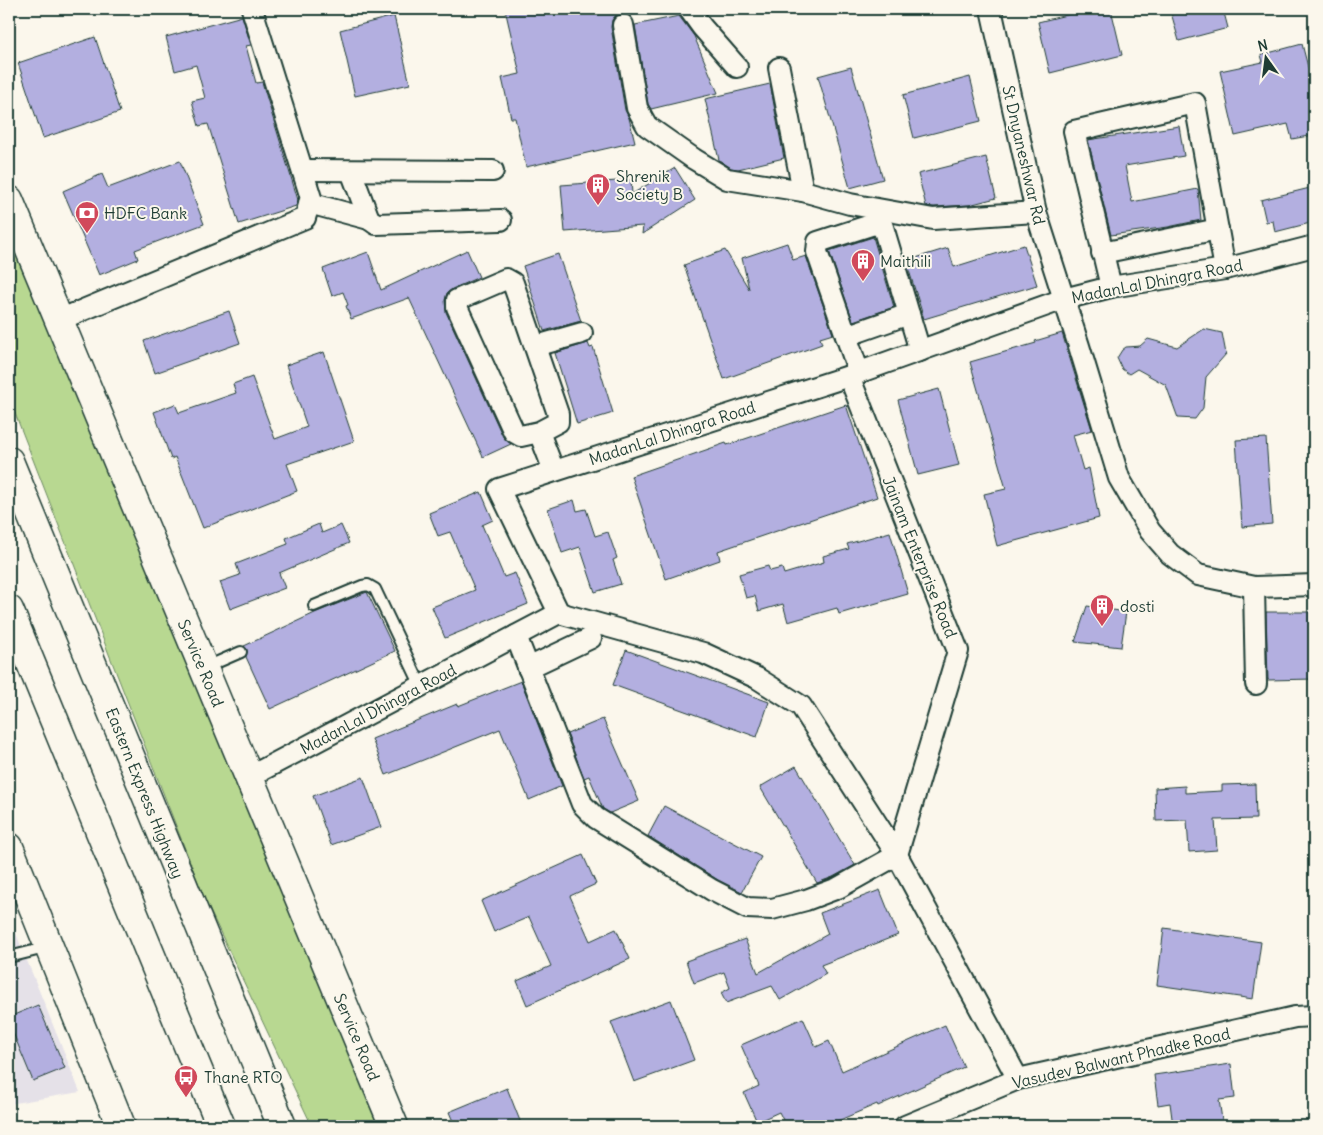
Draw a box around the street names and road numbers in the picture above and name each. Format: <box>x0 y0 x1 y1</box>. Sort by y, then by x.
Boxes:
street label: St Dnyaneshwar Rd <box>998 83 1050 227</box>
street label: MadanLal Dhingra Road <box>1070 255 1244 307</box>
street label: MadanLal Dhingra Road <box>586 397 758 469</box>
street label: Jainam Enterprise Road <box>878 473 962 641</box>
street label: Service Road <box>174 616 228 710</box>
street label: MadanLal Dhingra Road <box>297 659 459 759</box>
street label: Eastern Express Highway <box>102 705 188 881</box>
street label: Service Road <box>330 990 384 1084</box>
street label: Vasudev Balwant Phadke Road <box>1010 1023 1232 1093</box>

